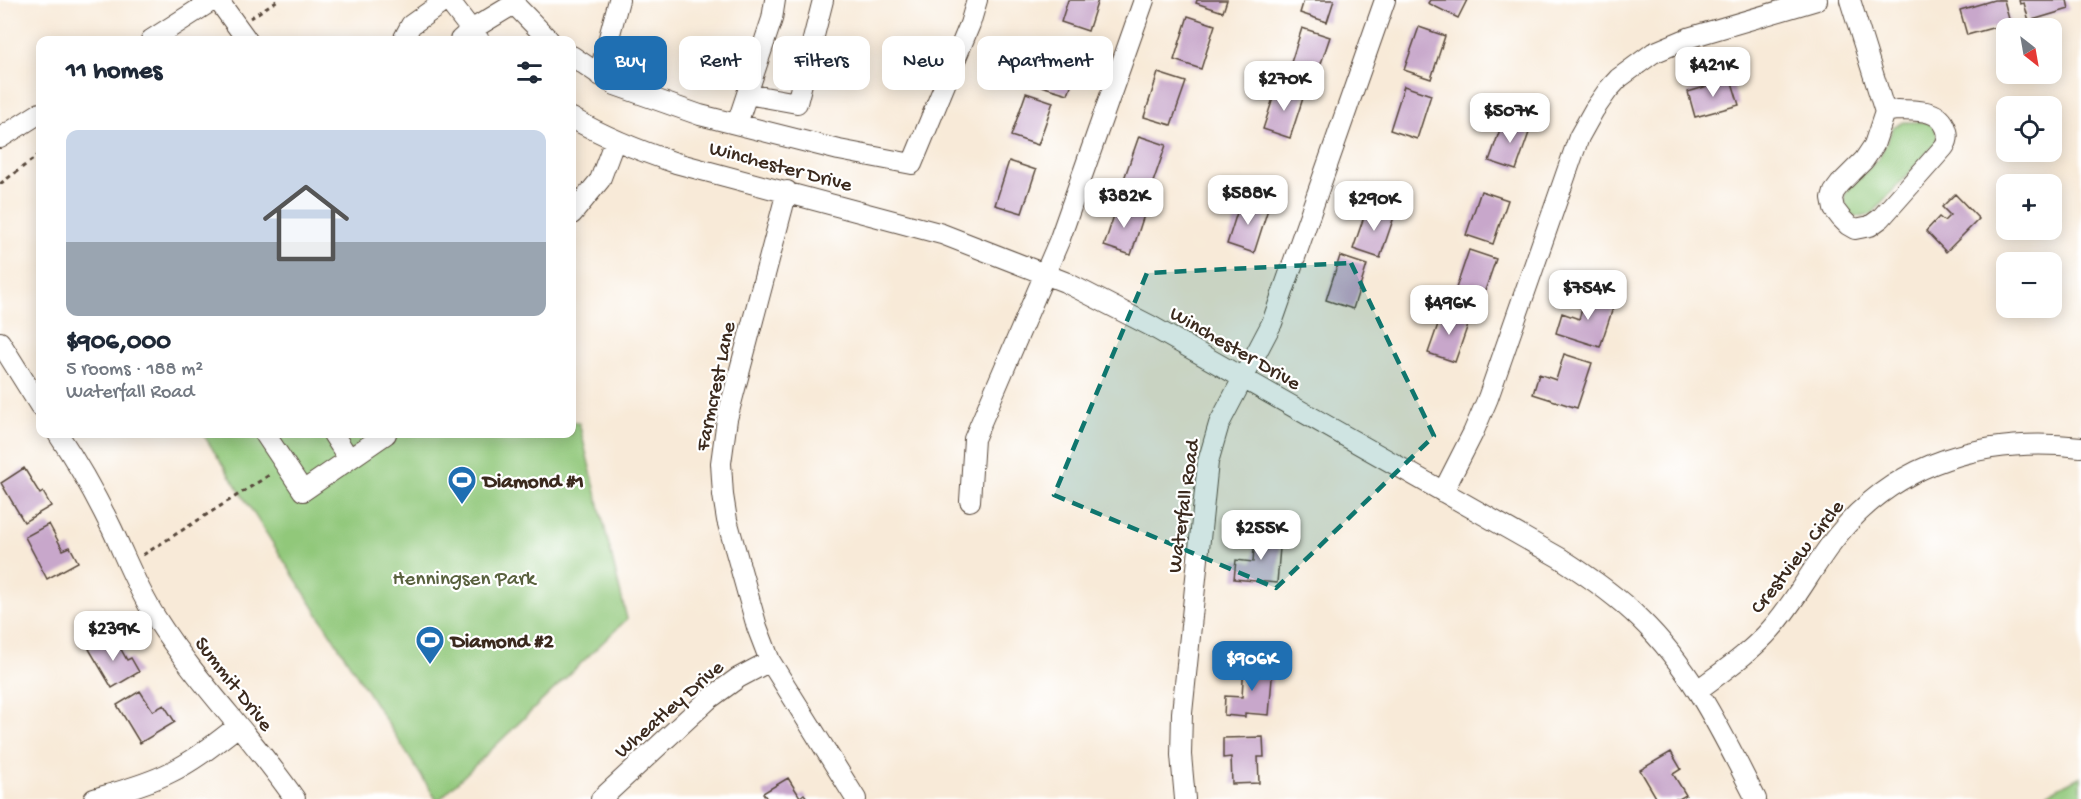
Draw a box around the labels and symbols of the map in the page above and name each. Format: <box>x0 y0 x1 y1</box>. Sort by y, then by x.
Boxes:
north arrow <box>1996 18 2062 84</box>
pin: $421K <box>1671 47 1755 98</box>
pin: $270K <box>1242 61 1326 112</box>
pin: $507K <box>1468 93 1552 144</box>
street label: Winchester Drive <box>706 137 855 200</box>
pin: $588K <box>1206 175 1290 226</box>
pin: $382K <box>1082 178 1166 229</box>
pin: $290K <box>1332 181 1416 232</box>
pin: $754K <box>1546 270 1630 321</box>
pin: $496K <box>1407 285 1491 336</box>
street label: Winchester Drive <box>1164 302 1305 398</box>
street label: Farmcrest Lane <box>691 319 744 455</box>
street label: Waterfall Road <box>1164 436 1207 575</box>
sports icon: Diamond #1 <box>446 464 478 506</box>
place label: Diamond #1 <box>481 471 584 496</box>
street label: Crestview Circle <box>1746 495 1852 620</box>
pin: $255K <box>1219 510 1303 561</box>
park label: Henningsen Park <box>393 568 538 593</box>
pin: $239K <box>71 611 155 662</box>
sports icon: Diamond #2 <box>414 624 446 666</box>
place label: Diamond #2 <box>449 631 555 656</box>
street label: Summit Drive <box>188 633 278 738</box>
pin: $906K <box>1210 641 1294 692</box>
street label: Wheatley Drive <box>610 656 731 765</box>

